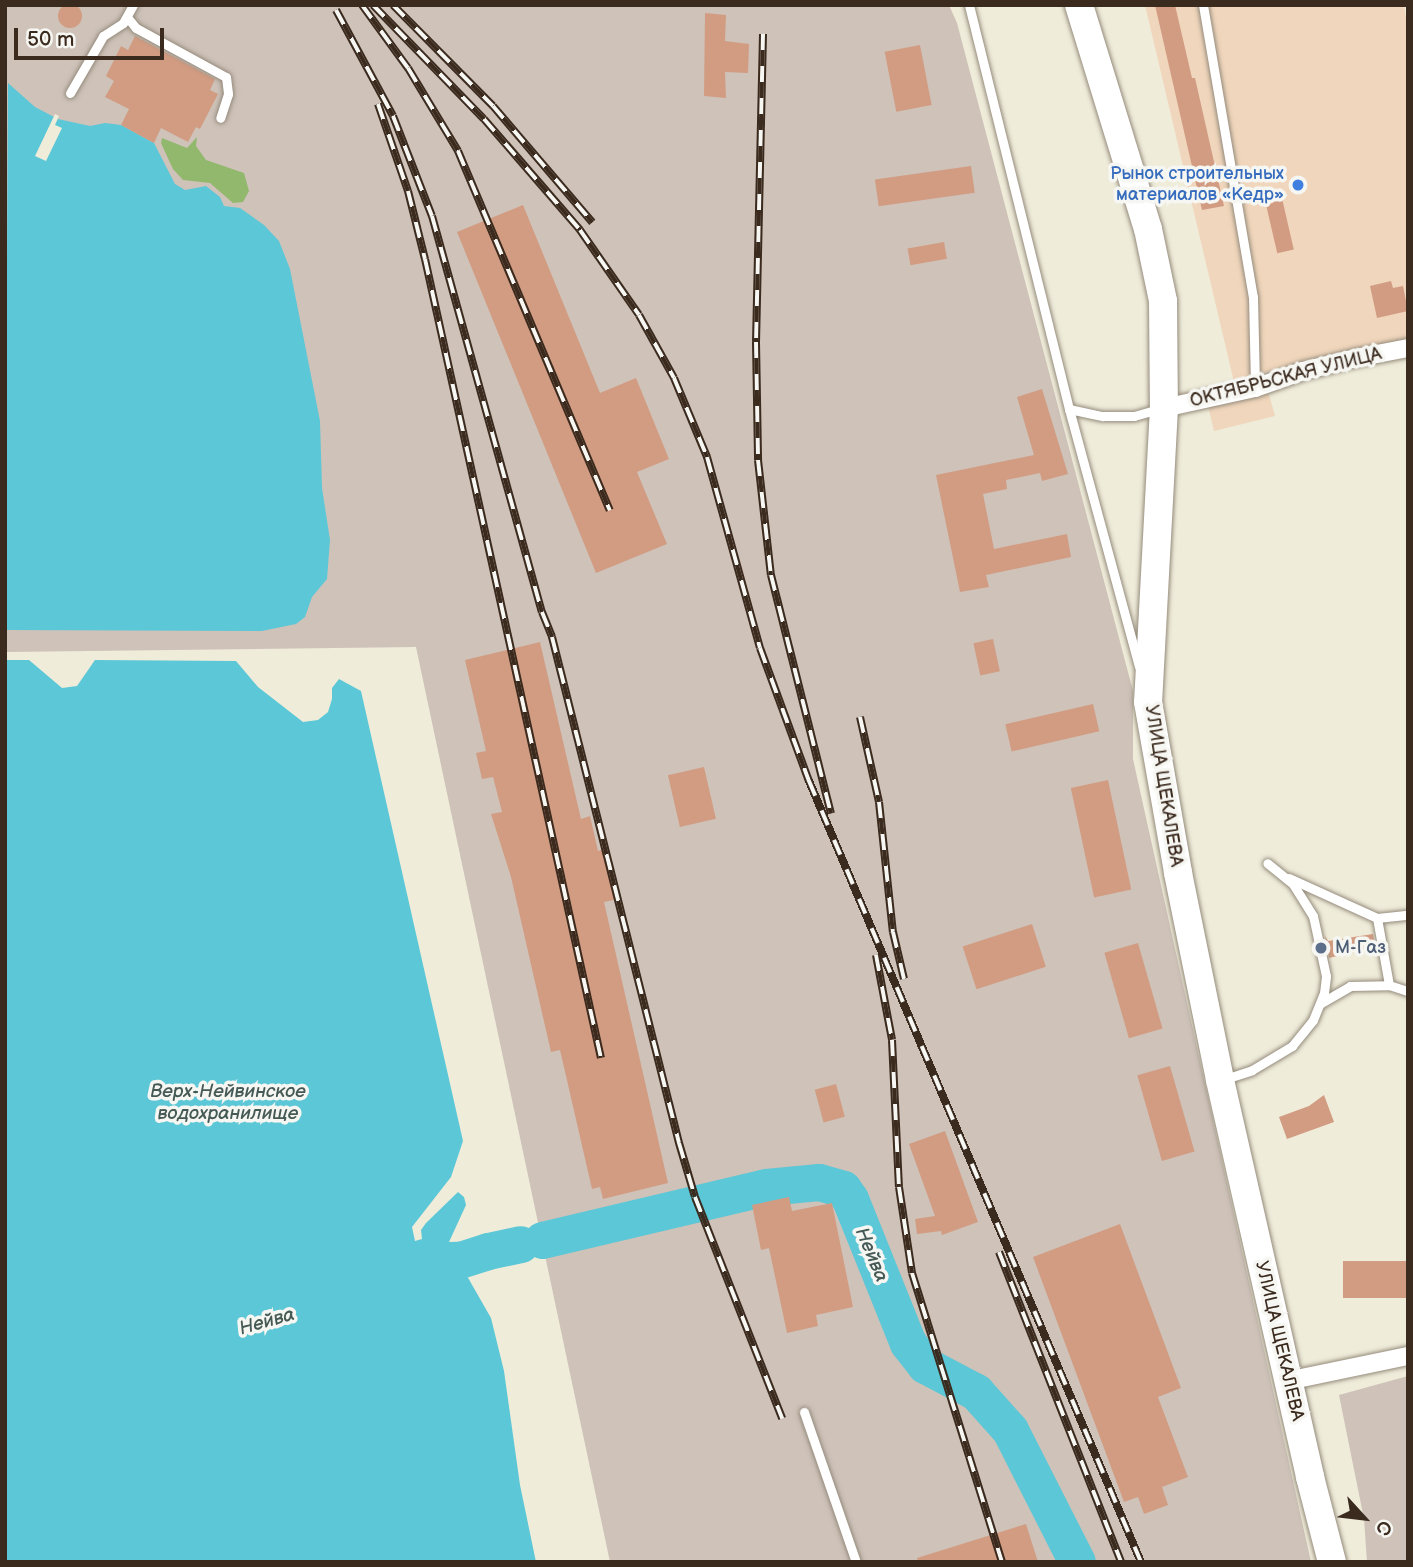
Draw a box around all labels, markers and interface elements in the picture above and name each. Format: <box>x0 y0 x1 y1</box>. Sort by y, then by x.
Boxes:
scale bar <box>18 14 168 58</box>
text: 50 m <box>27 27 74 52</box>
place label: Рынок строительных материалов «Кедр» <box>1110 164 1284 206</box>
marker: Рынок строительных материалов «Кедр» <box>1290 177 1306 193</box>
street label: ОКТЯБРЬСКАЯ УЛИЦА <box>1188 344 1384 412</box>
street label: УЛИЦА ЩЕКАЛЕВА <box>1140 704 1186 868</box>
place label: М-Газ <box>1335 937 1386 959</box>
marker: М-Газ <box>1313 940 1329 956</box>
water label: Верх-Нейвинское водохранилище <box>150 1081 306 1125</box>
water label: Нейва <box>849 1224 893 1286</box>
street label: УЛИЦА ЩЕКАЛЕВА <box>1250 1259 1308 1423</box>
water label: Нейва <box>237 1303 297 1341</box>
north arrow <box>1329 1483 1399 1553</box>
text: С <box>1370 1517 1396 1539</box>

